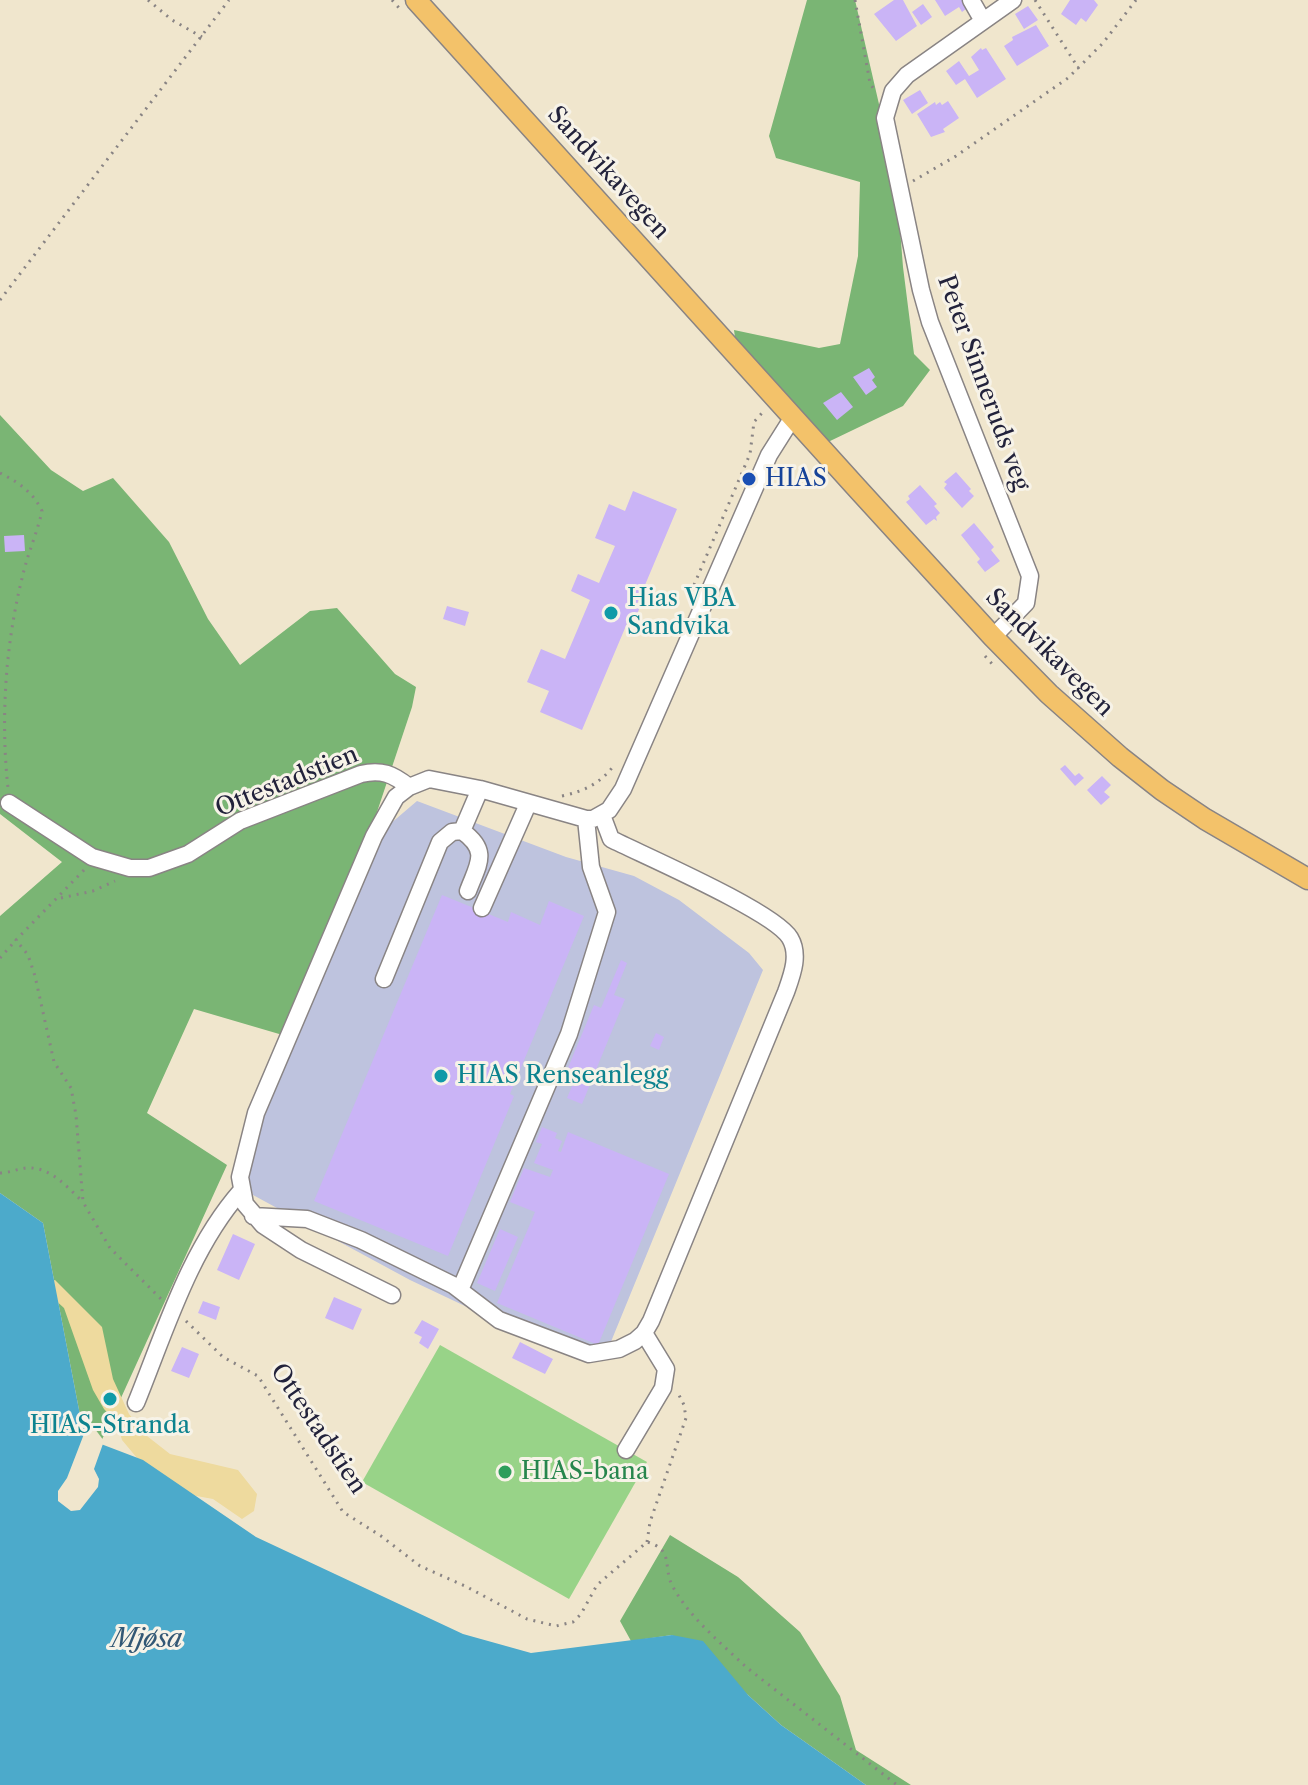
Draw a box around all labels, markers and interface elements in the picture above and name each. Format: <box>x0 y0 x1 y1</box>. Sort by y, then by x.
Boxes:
street label: Sandvikavegen <box>541 101 675 245</box>
street label: Peter Sinneruds veg <box>931 271 1035 495</box>
place label: HIAS <box>765 465 827 493</box>
marker: HIAS <box>740 470 758 488</box>
street label: Sandvikavegen <box>979 583 1119 723</box>
place label: Hias VBA Sandvika <box>627 585 736 641</box>
marker: Hias VBA Sandvika <box>602 604 620 622</box>
street label: Ottestadstien <box>212 740 362 824</box>
place label: HIAS Renseanlegg <box>457 1062 668 1090</box>
marker: HIAS Renseanlegg <box>432 1067 450 1085</box>
street label: Ottestadstien <box>264 1358 372 1500</box>
marker: HIAS-Stranda <box>101 1390 119 1408</box>
place label: HIAS-Stranda <box>30 1412 190 1440</box>
place label: HIAS-bana <box>521 1458 649 1486</box>
marker: HIAS-bana <box>496 1463 514 1481</box>
water label: Mjøsa <box>111 1623 183 1655</box>

